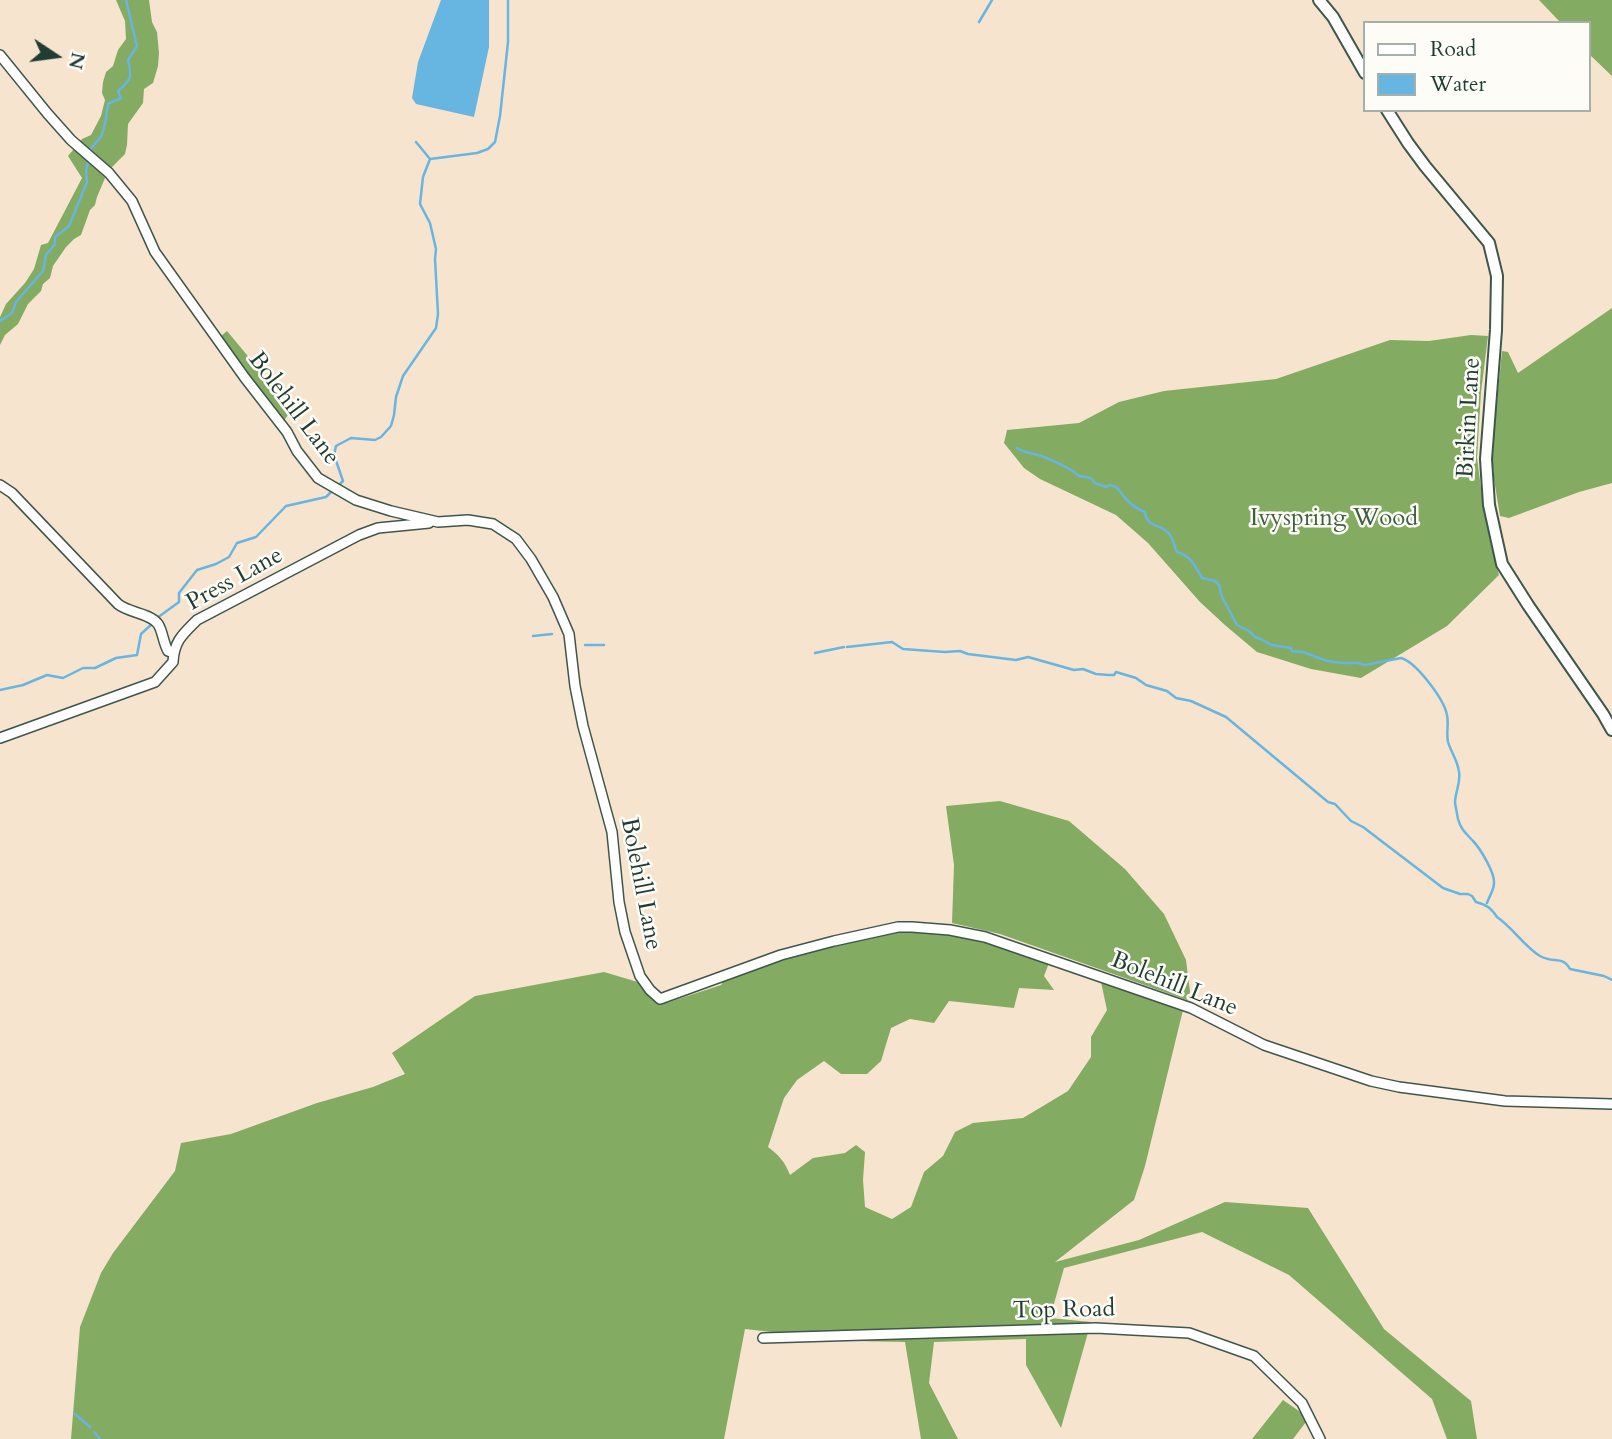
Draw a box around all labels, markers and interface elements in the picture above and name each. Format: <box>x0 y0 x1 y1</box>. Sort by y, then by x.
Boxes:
north arrow <box>21 21 91 91</box>
legend <box>1364 21 1591 112</box>
text: Road <box>1430 35 1476 64</box>
text: N <box>62 50 91 72</box>
text: Water <box>1430 70 1486 99</box>
street label: Bolehill Lane <box>241 347 345 471</box>
street label: Birkin Lane <box>1452 357 1488 479</box>
park label: Ivyspring Wood <box>1250 505 1418 533</box>
street label: Press Lane <box>182 542 288 618</box>
street label: Bolehill Lane <box>613 815 667 953</box>
street label: Bolehill Lane <box>1106 946 1242 1024</box>
street label: Top Road <box>1012 1296 1116 1326</box>

